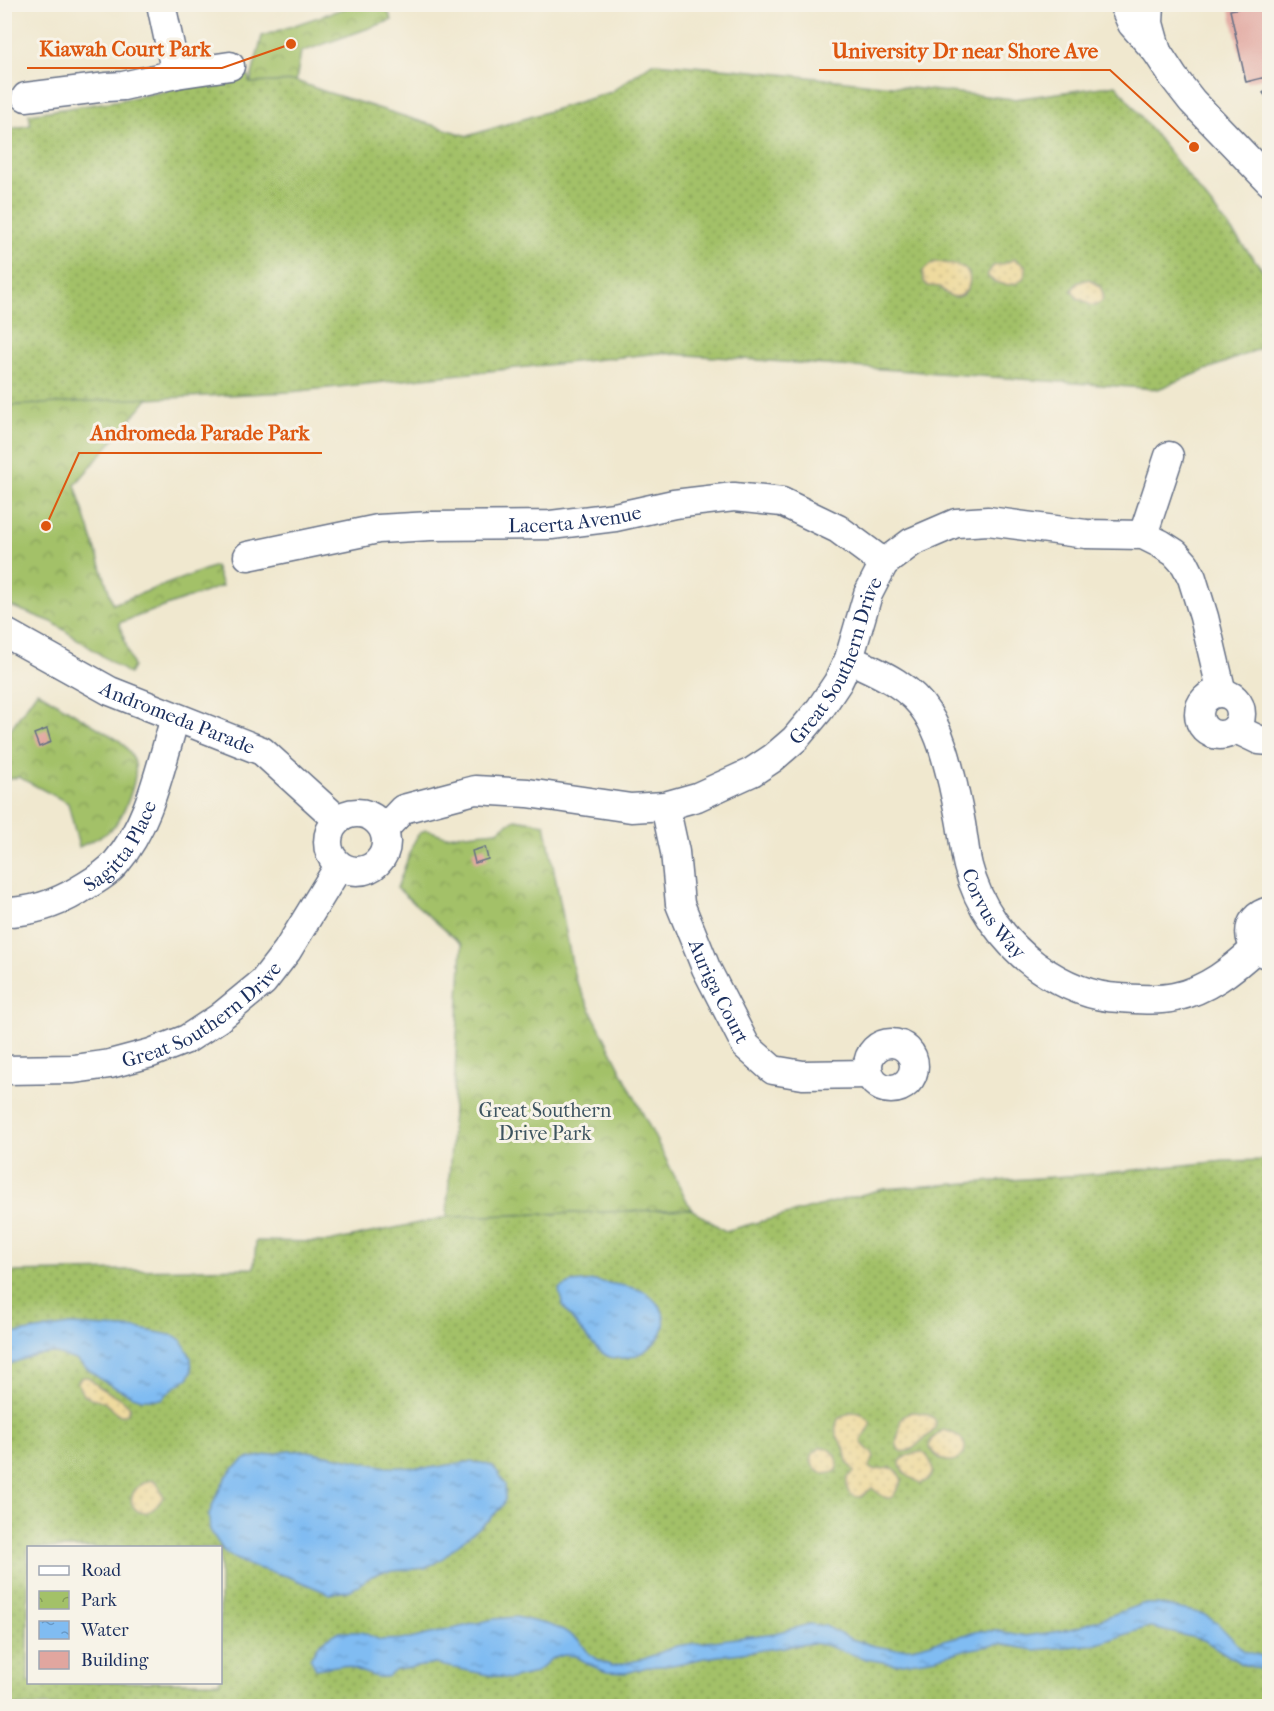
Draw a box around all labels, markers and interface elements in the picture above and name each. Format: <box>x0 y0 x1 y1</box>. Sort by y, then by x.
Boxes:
callout: Kiawah Court Park <box>27 29 222 68</box>
callout: University Dr near Shore Ave <box>819 31 1110 70</box>
text: Kiawah Court Park <box>39 37 212 61</box>
text: University Dr near Shore Ave <box>831 39 1099 63</box>
callout: Andromeda Parade Park <box>79 414 322 453</box>
text: Andromeda Parade Park <box>89 421 311 445</box>
street label: Lacerta Avenue <box>508 501 644 537</box>
street label: Great Southern Drive <box>784 573 887 749</box>
street label: Andromeda Parade <box>95 676 258 759</box>
street label: Sagitta Place <box>79 797 161 897</box>
street label: Corvus Way <box>957 866 1031 965</box>
street label: Auriga Court <box>683 935 754 1048</box>
street label: Great Southern Drive <box>119 957 286 1072</box>
park label: Great Southern Drive Park <box>479 1099 612 1145</box>
legend <box>27 1546 222 1684</box>
text: Road <box>81 1560 121 1581</box>
text: Park <box>81 1590 118 1611</box>
text: Water <box>80 1620 129 1641</box>
text: Building <box>81 1650 149 1671</box>

